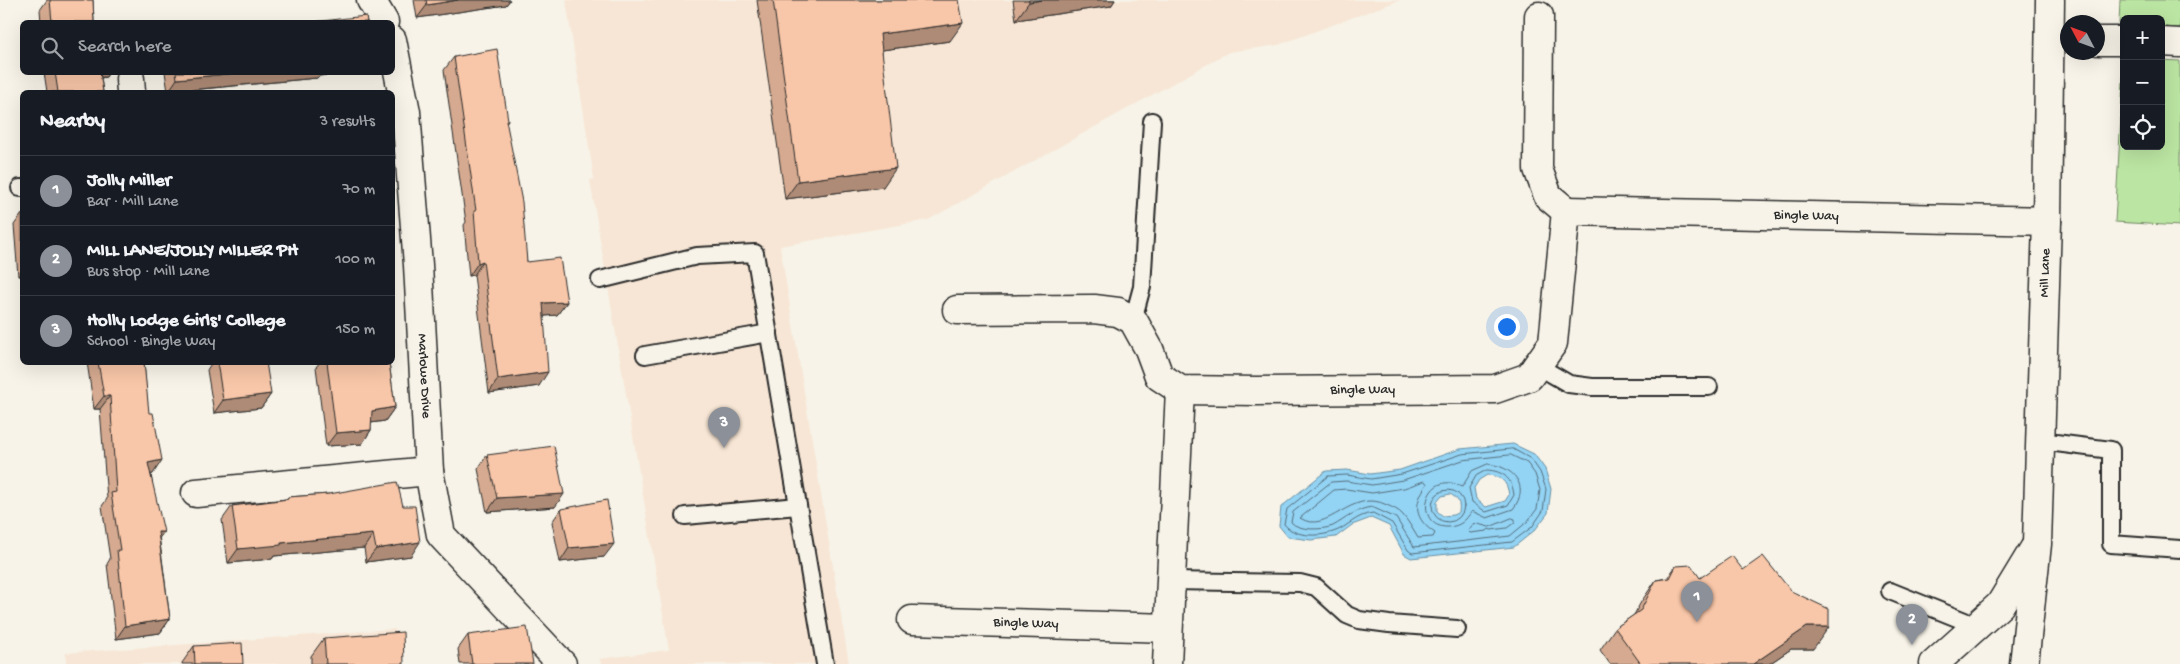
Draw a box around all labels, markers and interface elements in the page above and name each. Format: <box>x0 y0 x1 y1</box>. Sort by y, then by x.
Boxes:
north arrow <box>2060 15 2105 60</box>
map controls <box>2120 15 2165 150</box>
button: + <box>2120 15 2165 60</box>
search box <box>20 20 395 75</box>
icon: search <box>38 34 66 62</box>
text: Search here <box>78 36 172 59</box>
button: − <box>2120 60 2165 105</box>
button: locate <box>2120 105 2165 150</box>
text: Nearby <box>40 110 105 135</box>
text: 3 results <box>320 113 375 132</box>
text: Jolly Miller <box>87 170 171 193</box>
text: 1 <box>53 181 59 200</box>
text: 70 m <box>342 181 375 200</box>
text: Bar · Mill Lane <box>87 193 178 212</box>
street label: Bingle Way <box>1773 207 1839 225</box>
text: MILL LANE/JOLLY MILLER PH <box>87 240 298 263</box>
street label: Mill Lane <box>2036 247 2055 298</box>
text: 2 <box>52 251 60 270</box>
text: 100 m <box>335 251 375 270</box>
text: Bus stop · Mill Lane <box>87 263 210 282</box>
text: Holly Lodge Girls' College <box>87 310 285 333</box>
your location <box>1494 314 1520 340</box>
text: 3 <box>52 321 60 340</box>
text: 150 m <box>336 321 375 340</box>
text: School · Bingle Way <box>87 333 215 352</box>
street label: Marlowe Drive <box>413 333 435 420</box>
street label: Bingle Way <box>1329 381 1395 399</box>
pin: 3 <box>708 407 740 448</box>
pin: 1 <box>1681 581 1713 622</box>
pin: 2 <box>1896 604 1928 645</box>
street label: Bingle Way <box>992 614 1059 633</box>

